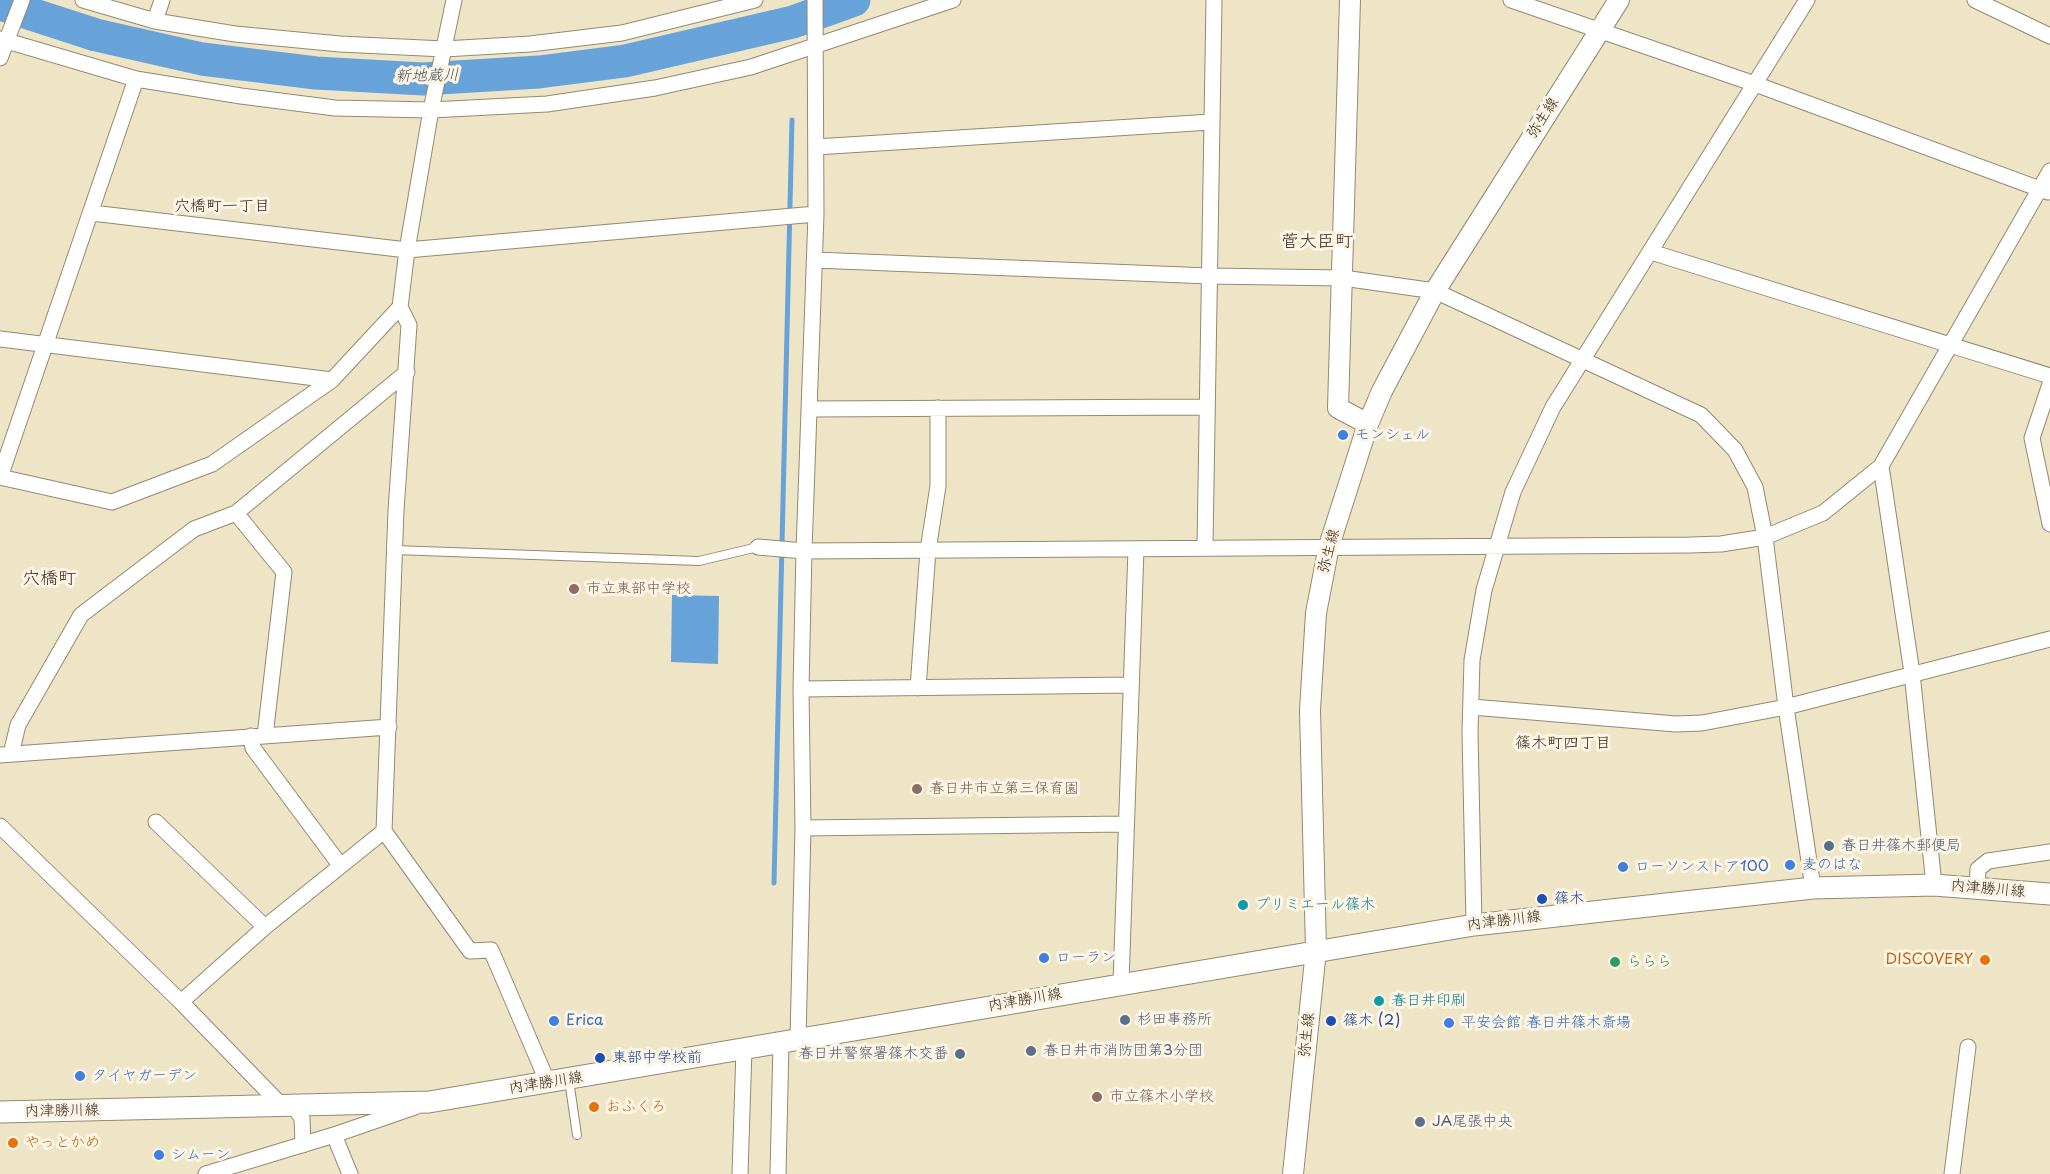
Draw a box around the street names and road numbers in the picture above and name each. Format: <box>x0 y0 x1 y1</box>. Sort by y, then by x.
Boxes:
street label: 弥生線 <box>1523 94 1563 142</box>
street label: 弥生線 <box>1314 527 1344 575</box>
street label: 内津勝川線 <box>1950 877 2026 901</box>
street label: 内津勝川線 <box>1466 907 1542 935</box>
street label: 内津勝川線 <box>987 985 1063 1015</box>
street label: 弥生線 <box>1296 1012 1318 1058</box>
street label: 内津勝川線 <box>508 1068 584 1098</box>
street label: 内津勝川線 <box>24 1101 100 1121</box>

